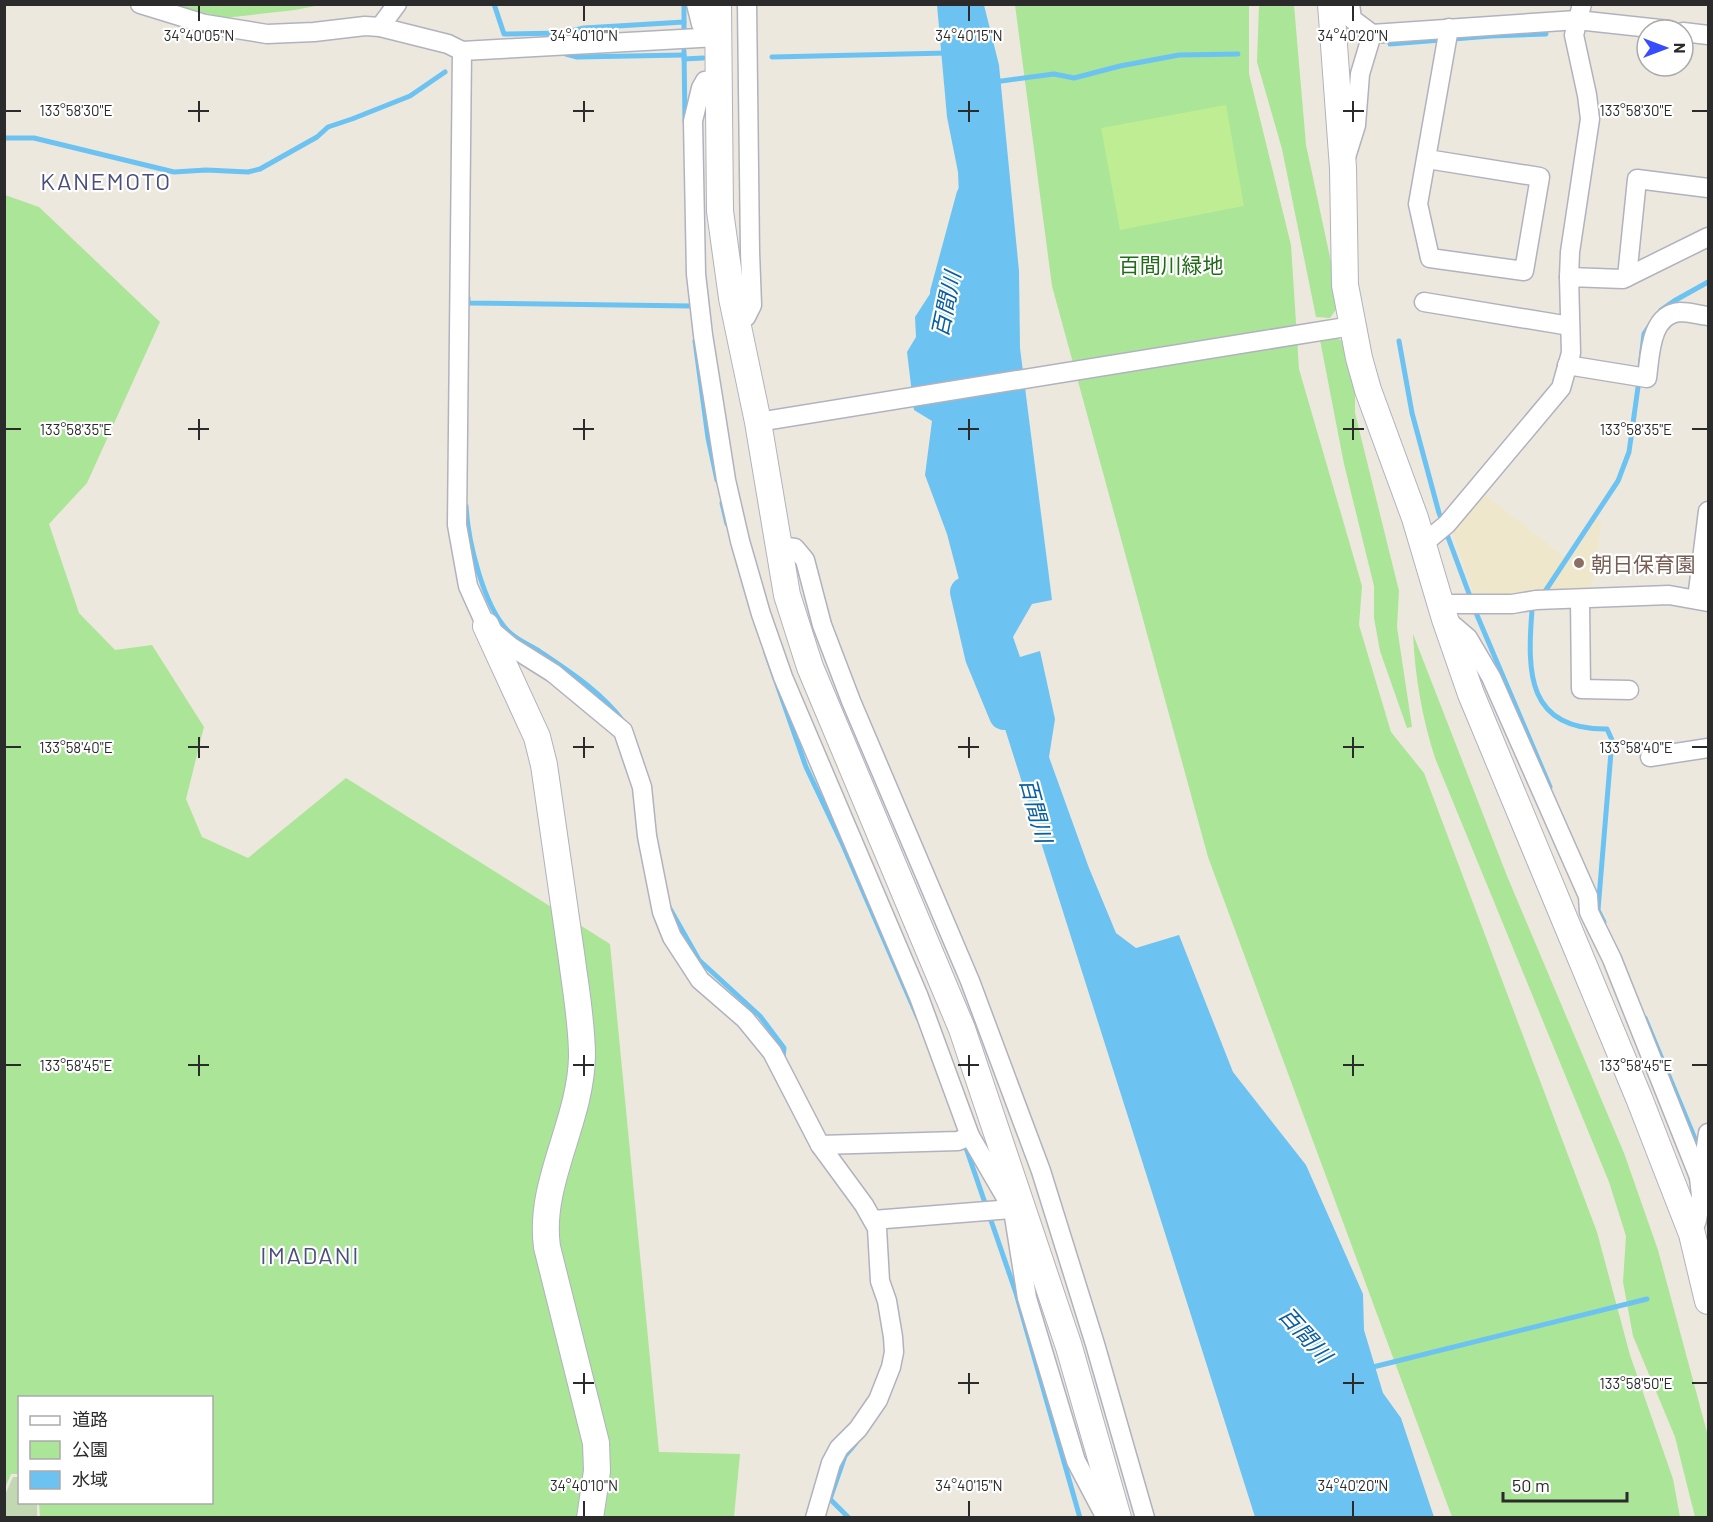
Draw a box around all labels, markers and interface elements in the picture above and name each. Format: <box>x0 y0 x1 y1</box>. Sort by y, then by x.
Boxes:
north arrow <box>1635 18 1695 78</box>
text: 34°40'05"N <box>164 26 234 44</box>
text: 34°40'10"N <box>550 26 618 44</box>
text: 34°40'15"N <box>935 26 1003 44</box>
text: 34°40'20"N <box>1317 26 1389 44</box>
text: N <box>1671 43 1690 53</box>
text: 133°58'30"E <box>39 101 113 119</box>
text: 133°58'30"E <box>1599 101 1673 119</box>
district label: KANEMOTO <box>40 166 172 195</box>
park label: 百間川緑地 <box>1119 252 1224 277</box>
water label: 百間川 <box>925 267 965 339</box>
text: 133°58'35"E <box>40 420 112 438</box>
text: 133°58'35"E <box>1600 420 1672 438</box>
place label: 朝日保育園 <box>1591 551 1696 576</box>
marker: 朝日保育園 <box>1572 556 1586 570</box>
text: 133°58'40"E <box>39 738 113 756</box>
text: 133°58'40"E <box>1599 738 1673 756</box>
water label: 百間川 <box>1016 775 1059 847</box>
text: 133°58'45"E <box>40 1056 112 1074</box>
text: 133°58'45"E <box>1600 1056 1672 1074</box>
district label: IMADANI <box>260 1240 360 1269</box>
water label: 百間川 <box>1274 1301 1339 1369</box>
text: 133°58'50"E <box>1599 1374 1673 1392</box>
legend <box>18 1396 213 1504</box>
text: 道路 <box>72 1408 108 1430</box>
text: 公園 <box>72 1438 108 1460</box>
scale bar <box>1503 1465 1628 1503</box>
text: 水域 <box>72 1468 108 1490</box>
text: 50 m <box>1512 1474 1550 1496</box>
text: 34°40'10"N <box>550 1476 618 1494</box>
text: 34°40'15"N <box>935 1476 1003 1494</box>
text: 34°40'20"N <box>1317 1476 1389 1494</box>

